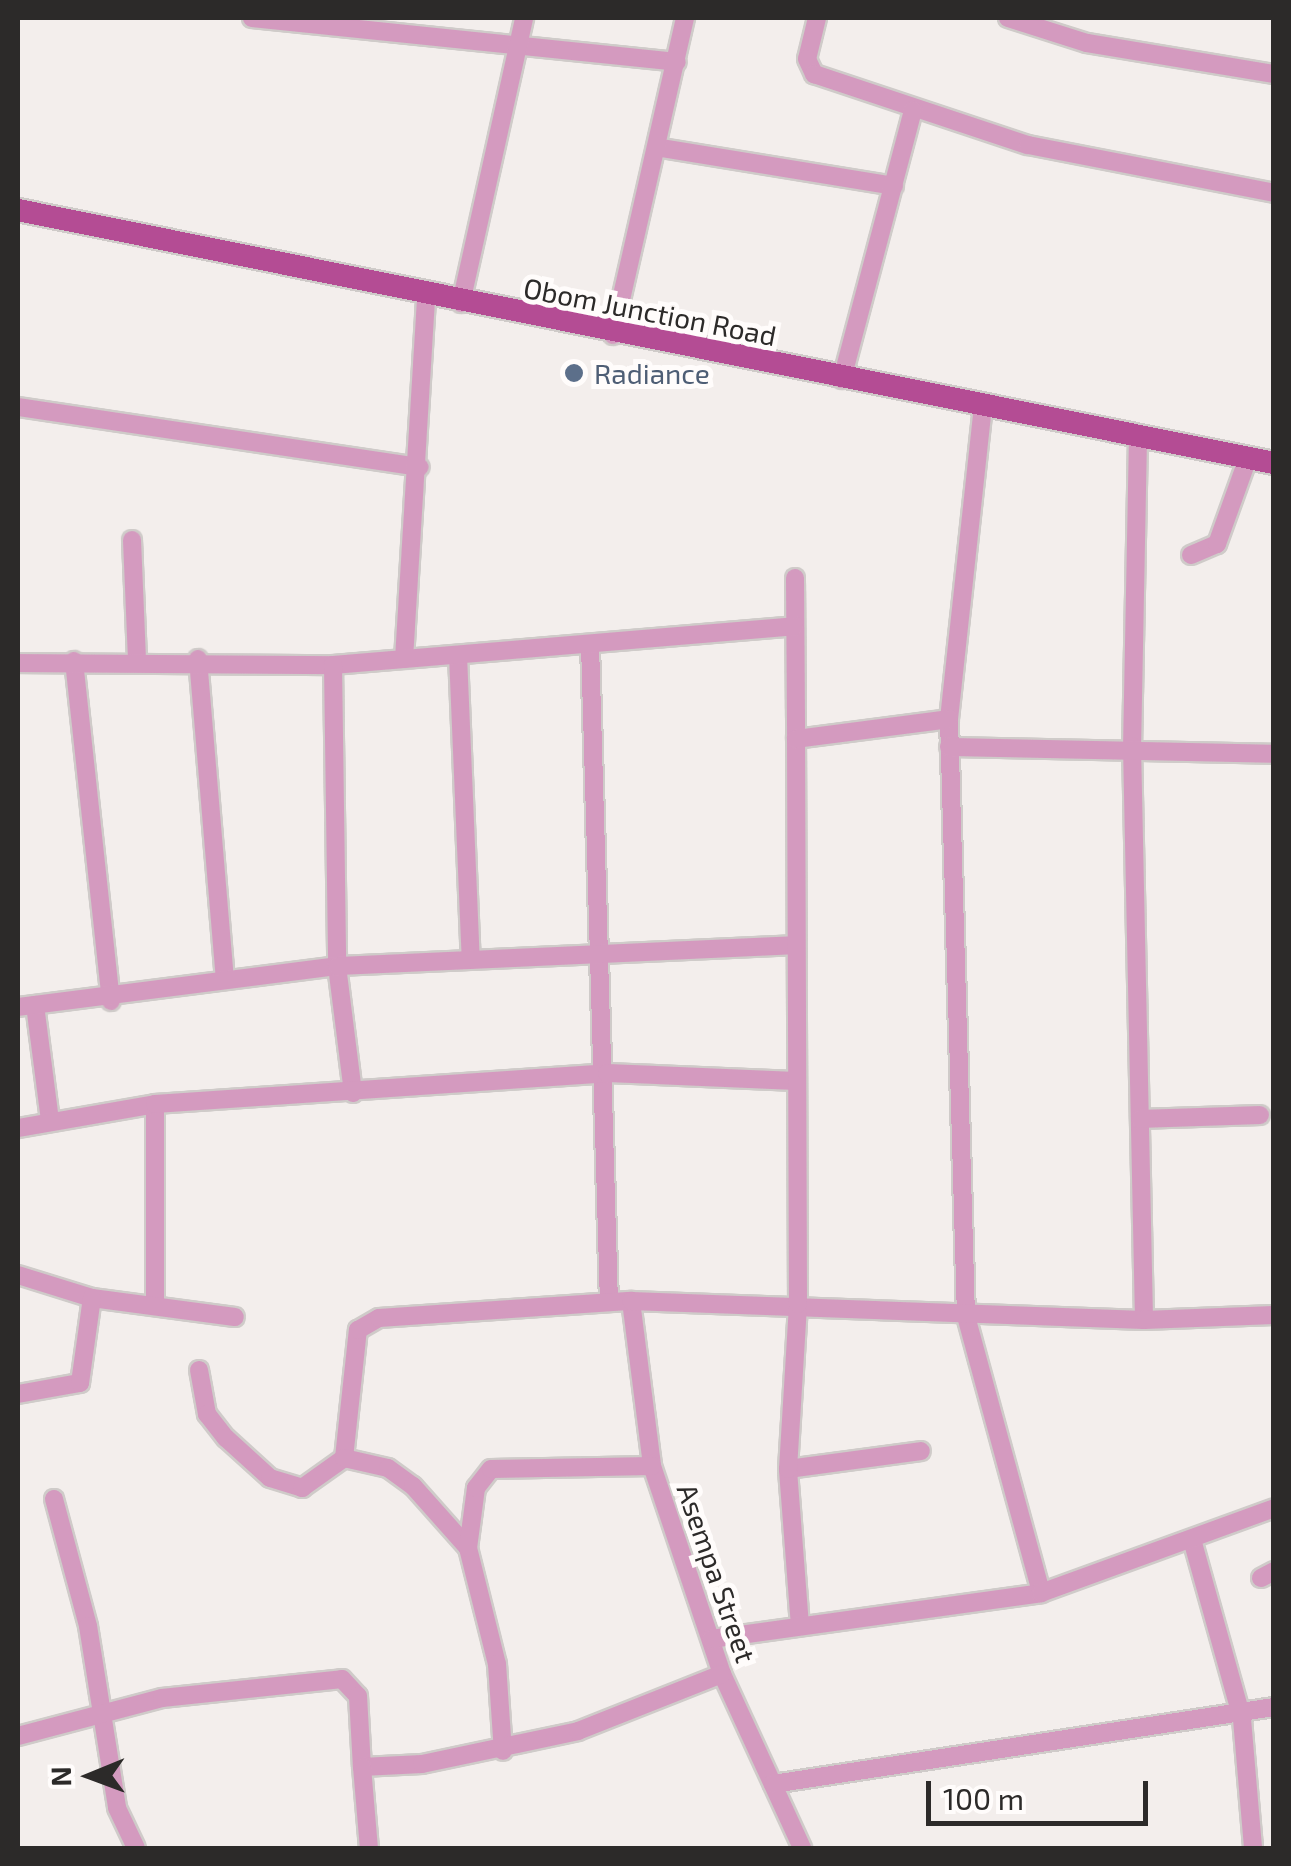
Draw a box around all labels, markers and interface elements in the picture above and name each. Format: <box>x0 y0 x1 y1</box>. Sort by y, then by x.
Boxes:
street label: Obom Junction Road <box>521 270 779 352</box>
place label: Radiance <box>594 356 710 390</box>
marker: Radiance <box>563 362 585 384</box>
street label: Asempa Street <box>671 1479 763 1667</box>
north arrow <box>40 1726 140 1826</box>
scale bar <box>931 1761 1154 1823</box>
text: N <box>43 1766 77 1787</box>
text: 100 m <box>943 1780 1024 1816</box>

